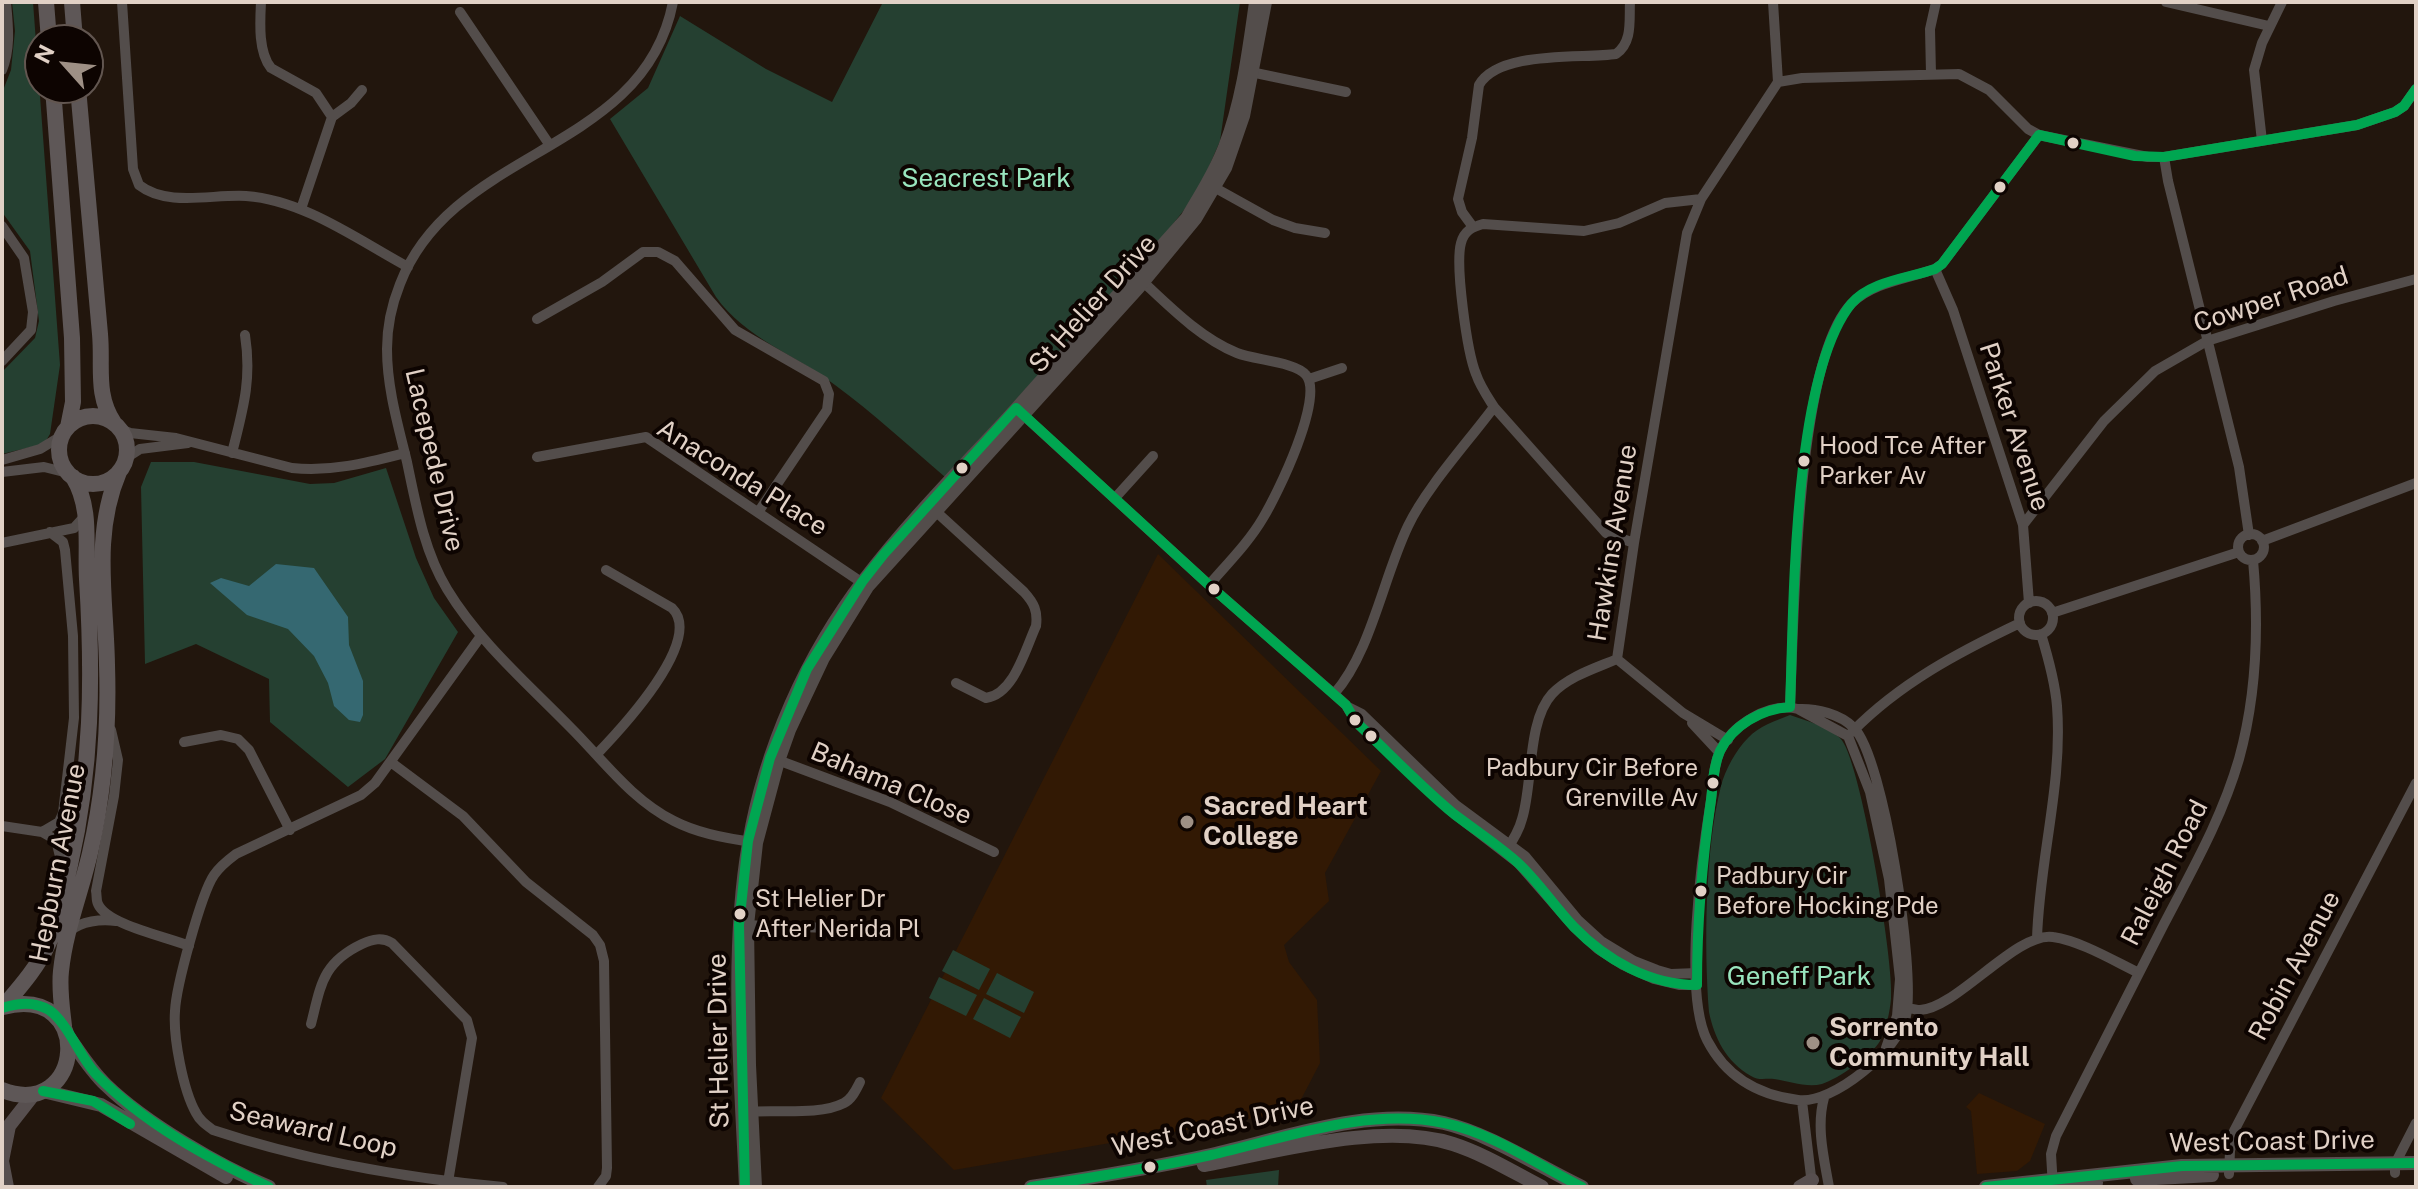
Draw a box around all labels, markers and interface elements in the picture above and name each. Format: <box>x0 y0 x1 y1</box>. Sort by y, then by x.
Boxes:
north arrow <box>24 24 104 104</box>
text: N <box>29 40 60 68</box>
unlabelled marker <box>2065 135 2081 151</box>
park label: Seacrest Park <box>901 163 1071 195</box>
unlabelled marker <box>1992 179 2008 195</box>
street label: St Helier Drive <box>1023 228 1163 380</box>
street label: Cowper Road <box>2190 260 2352 340</box>
street label: Parker Avenue <box>1972 339 2056 515</box>
street label: Lacepede Drive <box>398 366 470 554</box>
street label: Anaconda Place <box>651 413 833 543</box>
place label: Hood Tce After Parker Av <box>1819 433 1986 489</box>
street label: Hawkins Avenue <box>1582 442 1644 644</box>
marker: Hood Tce After Parker Av <box>1796 453 1812 469</box>
unlabelled marker <box>954 460 970 476</box>
unlabelled marker <box>1206 581 1222 597</box>
unlabelled marker <box>1347 712 1363 728</box>
unlabelled marker <box>1363 728 1379 744</box>
street label: Bahama Close <box>806 736 976 832</box>
place label: Padbury Cir Before Grenville Av <box>1486 755 1698 811</box>
street label: Hepburn Avenue <box>23 761 93 965</box>
marker: Padbury Cir Before Grenville Av <box>1705 775 1721 791</box>
place label: Sacred Heart College <box>1203 791 1368 852</box>
street label: Raleigh Road <box>2115 795 2215 951</box>
marker: Sacred Heart College <box>1178 813 1196 831</box>
place label: Padbury Cir Before Hocking Pde <box>1716 863 1939 919</box>
marker: Padbury Cir Before Hocking Pde <box>1693 883 1709 899</box>
place label: St Helier Dr After Nerida Pl <box>755 886 920 942</box>
street label: Robin Avenue <box>2243 886 2347 1046</box>
marker: St Helier Dr After Nerida Pl <box>732 906 748 922</box>
street label: St Helier Drive <box>702 953 736 1129</box>
park label: Geneff Park <box>1727 961 1871 993</box>
place label: Sorrento Community Hall <box>1829 1012 2030 1074</box>
marker: Sorrento Community Hall <box>1804 1034 1822 1052</box>
street label: West Coast Drive <box>1109 1090 1317 1164</box>
street label: Seaward Loop <box>226 1096 400 1164</box>
street label: West Coast Drive <box>2169 1125 2375 1159</box>
unlabelled marker <box>1142 1159 1158 1175</box>

